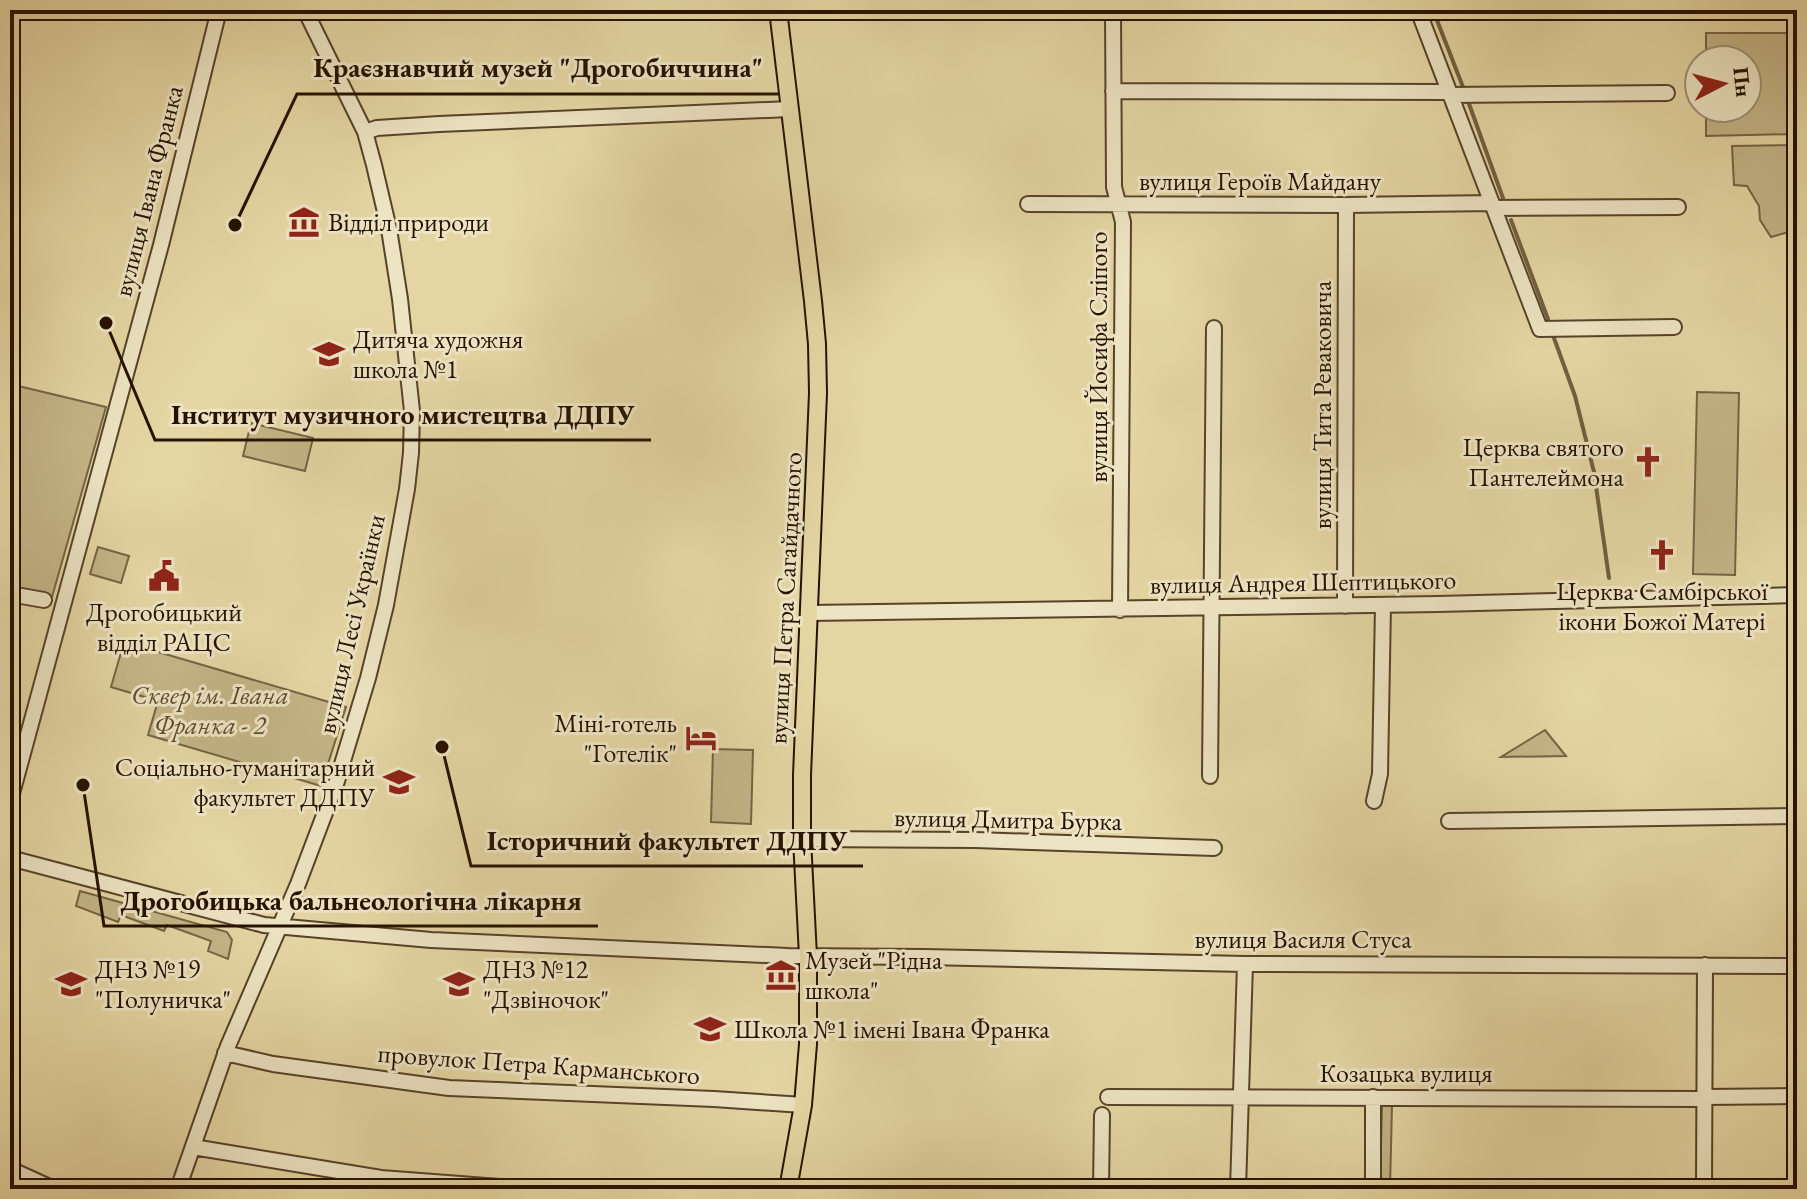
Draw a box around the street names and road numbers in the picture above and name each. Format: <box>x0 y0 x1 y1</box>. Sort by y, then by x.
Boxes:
street label: вулиця Івана Франка <box>105 81 191 300</box>
street label: вулиця Героїв Майдану <box>1139 164 1382 198</box>
street label: вулиця Йосифа Сліпого <box>1081 231 1115 483</box>
street label: вулиця Тита Реваковича <box>1305 280 1339 529</box>
street label: вулиця Петра Сагайдачного <box>760 451 810 745</box>
street label: вулиця Лесі Українки <box>309 511 393 737</box>
street label: вулиця Андрея Шептицького <box>1150 562 1456 602</box>
street label: вулиця Дмитра Бурка <box>894 800 1123 838</box>
street label: вулиця Василя Стуса <box>1194 922 1412 956</box>
street label: провулок Петра Карманського <box>377 1036 701 1092</box>
street label: Козацька вулиця <box>1319 1056 1493 1090</box>

